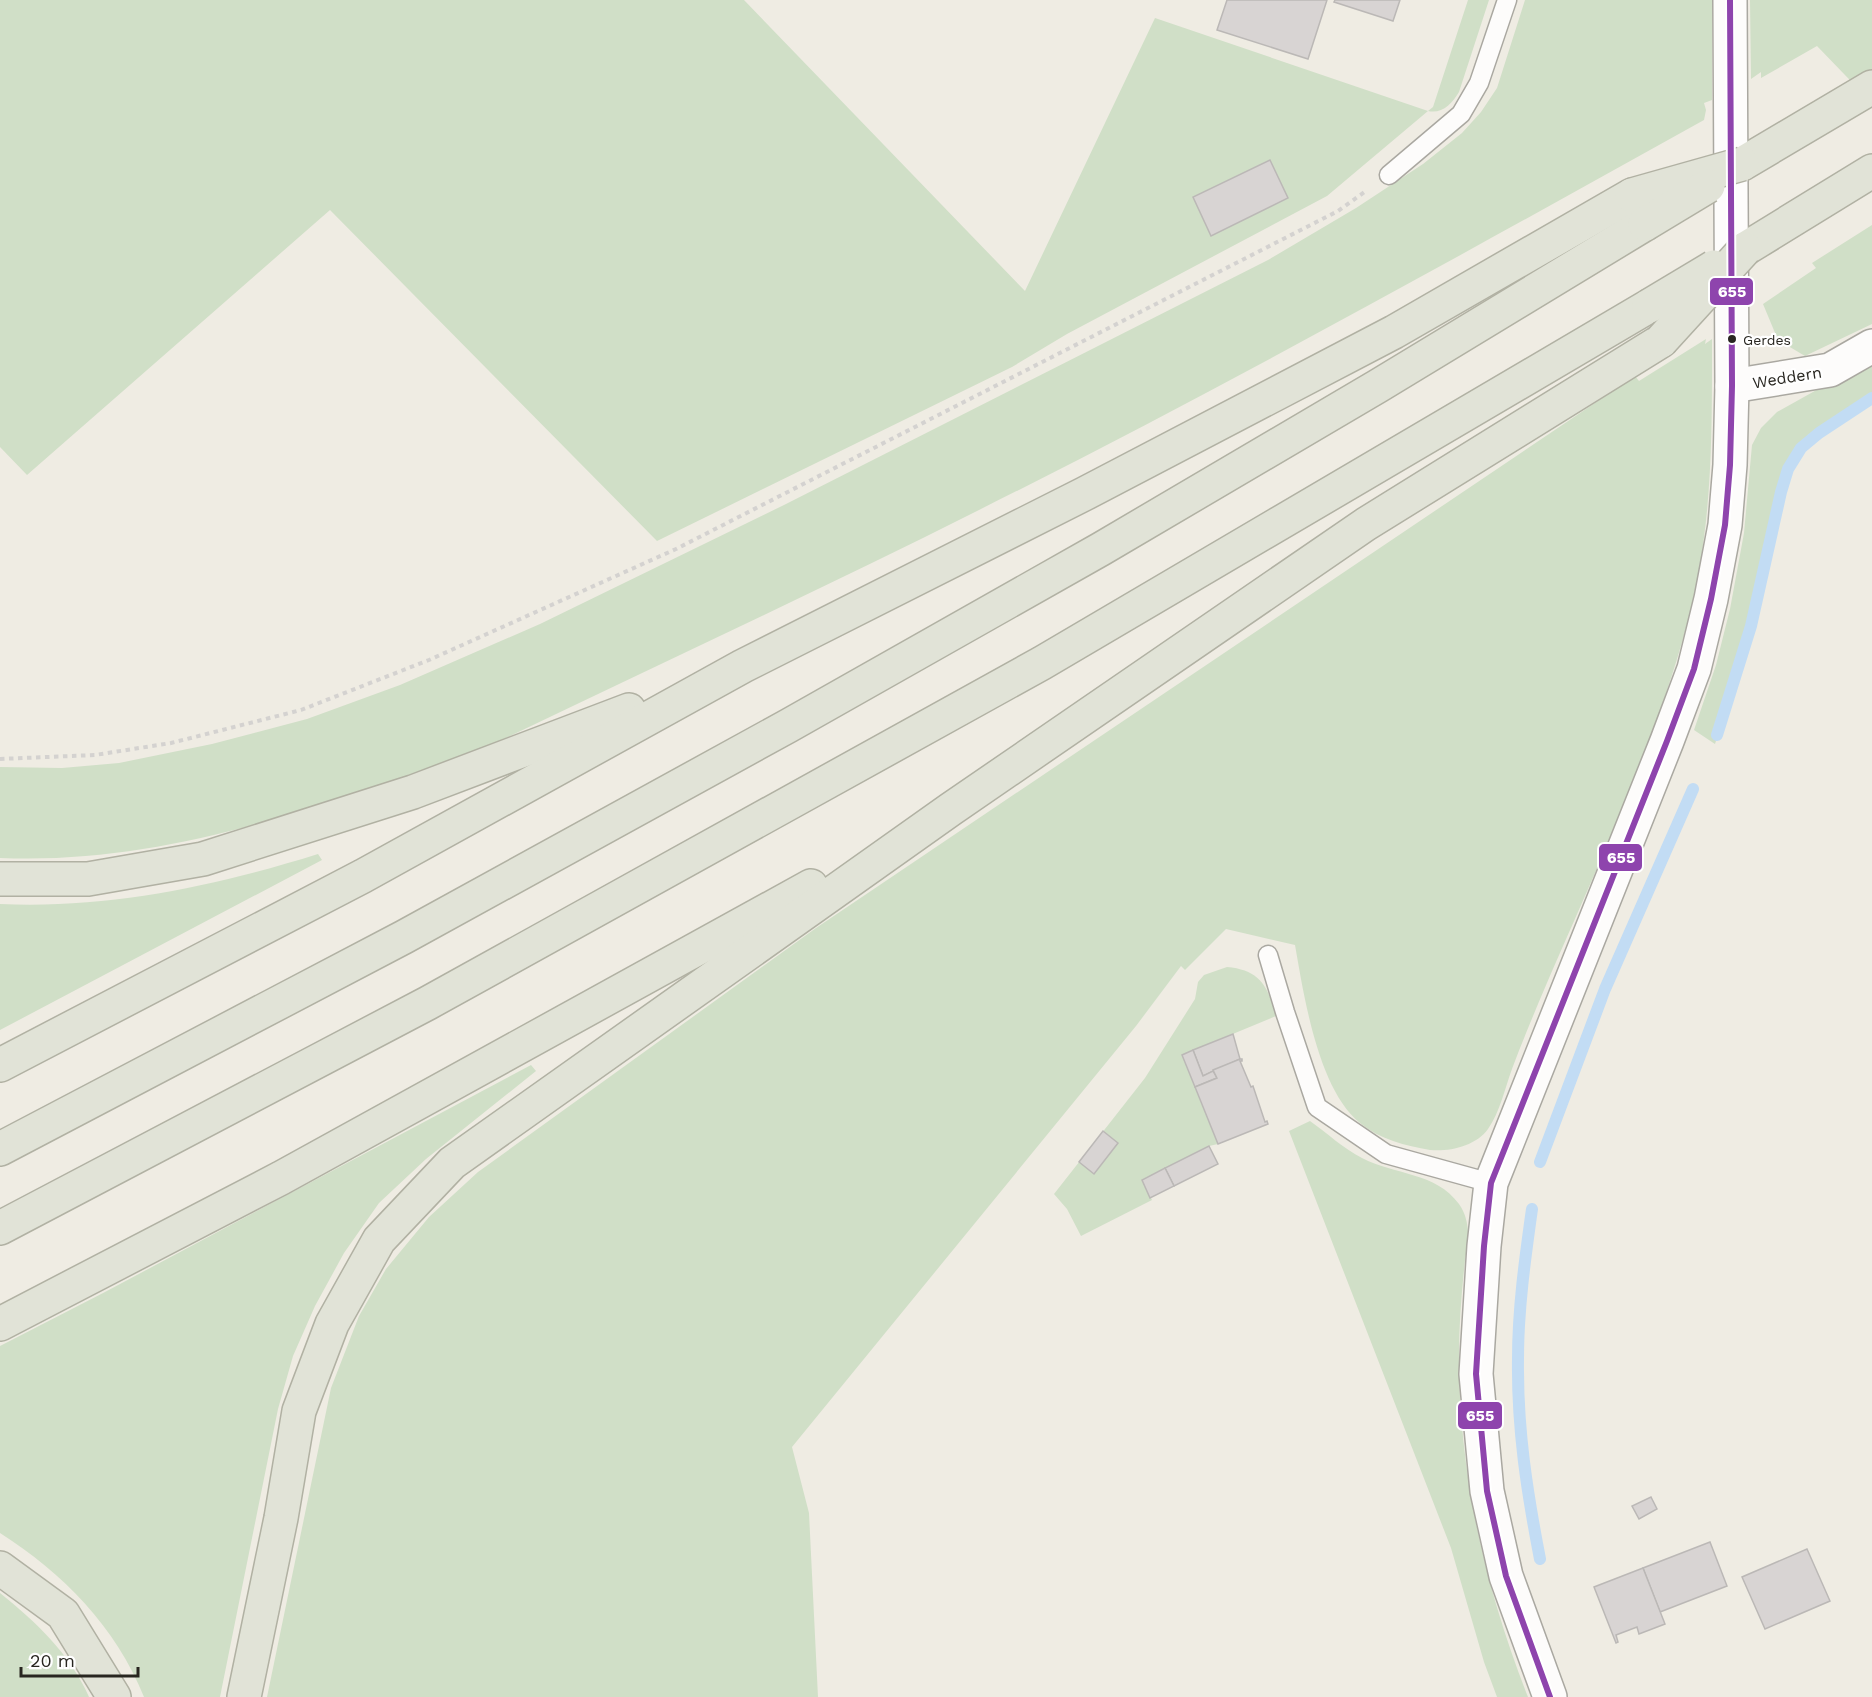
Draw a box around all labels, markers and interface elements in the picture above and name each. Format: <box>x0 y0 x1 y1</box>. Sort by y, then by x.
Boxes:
line badge: 655 <box>1709 277 1754 306</box>
text: 655 <box>1718 282 1746 301</box>
place label: Gerdes <box>1743 332 1791 348</box>
marker: Gerdes <box>1726 333 1738 345</box>
street label: Weddern <box>1751 363 1823 392</box>
line badge: 655 <box>1598 843 1643 872</box>
text: 655 <box>1607 848 1635 867</box>
line badge: 655 <box>1457 1401 1503 1430</box>
text: 655 <box>1466 1406 1494 1425</box>
scale bar <box>21 1640 138 1678</box>
text: 20 m <box>30 1650 75 1671</box>

